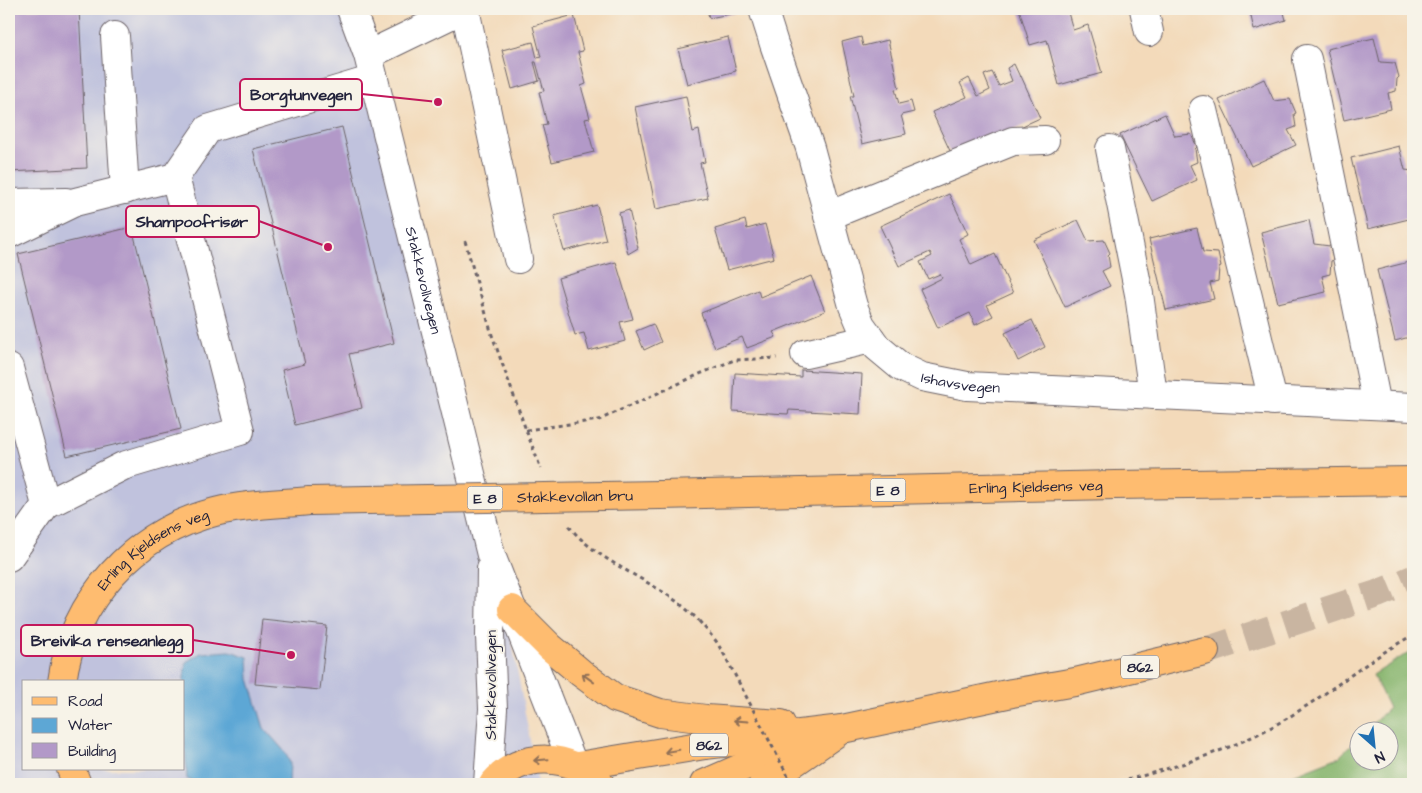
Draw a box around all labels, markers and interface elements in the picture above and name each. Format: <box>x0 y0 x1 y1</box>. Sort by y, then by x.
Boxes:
callout: Borgtunvegen <box>240 79 362 110</box>
text: Borgtunvegen <box>250 84 352 108</box>
callout: Shampoofrisør <box>126 206 259 237</box>
text: Shampoofrisør <box>135 211 248 233</box>
street label: Stakkevollvegen <box>400 224 446 337</box>
street label: Ishavsvegen <box>919 367 1001 399</box>
street label: Erling Kjeldsens veg <box>969 475 1103 500</box>
road number: E 8 <box>870 478 906 502</box>
street label: Stakkevollan bru <box>517 485 634 508</box>
road number: E 8 <box>468 486 502 509</box>
street label: Erling Kjeldsens veg <box>92 504 212 595</box>
callout: Breivika renseanlegg <box>21 625 193 656</box>
street label: Stakkevollvegen <box>481 629 503 740</box>
text: Breivika renseanlegg <box>31 630 184 654</box>
road number: 862 <box>1121 656 1159 679</box>
one-way arrow <box>581 673 595 683</box>
legend <box>22 680 185 770</box>
text: Road <box>68 691 103 712</box>
text: Water <box>68 715 112 736</box>
one-way arrow <box>733 717 749 726</box>
north arrow <box>1350 720 1400 770</box>
road number: 862 <box>690 734 728 756</box>
text: Building <box>68 741 116 763</box>
text: N <box>1371 746 1388 768</box>
one-way arrow <box>664 747 680 757</box>
one-way arrow <box>534 756 550 765</box>

